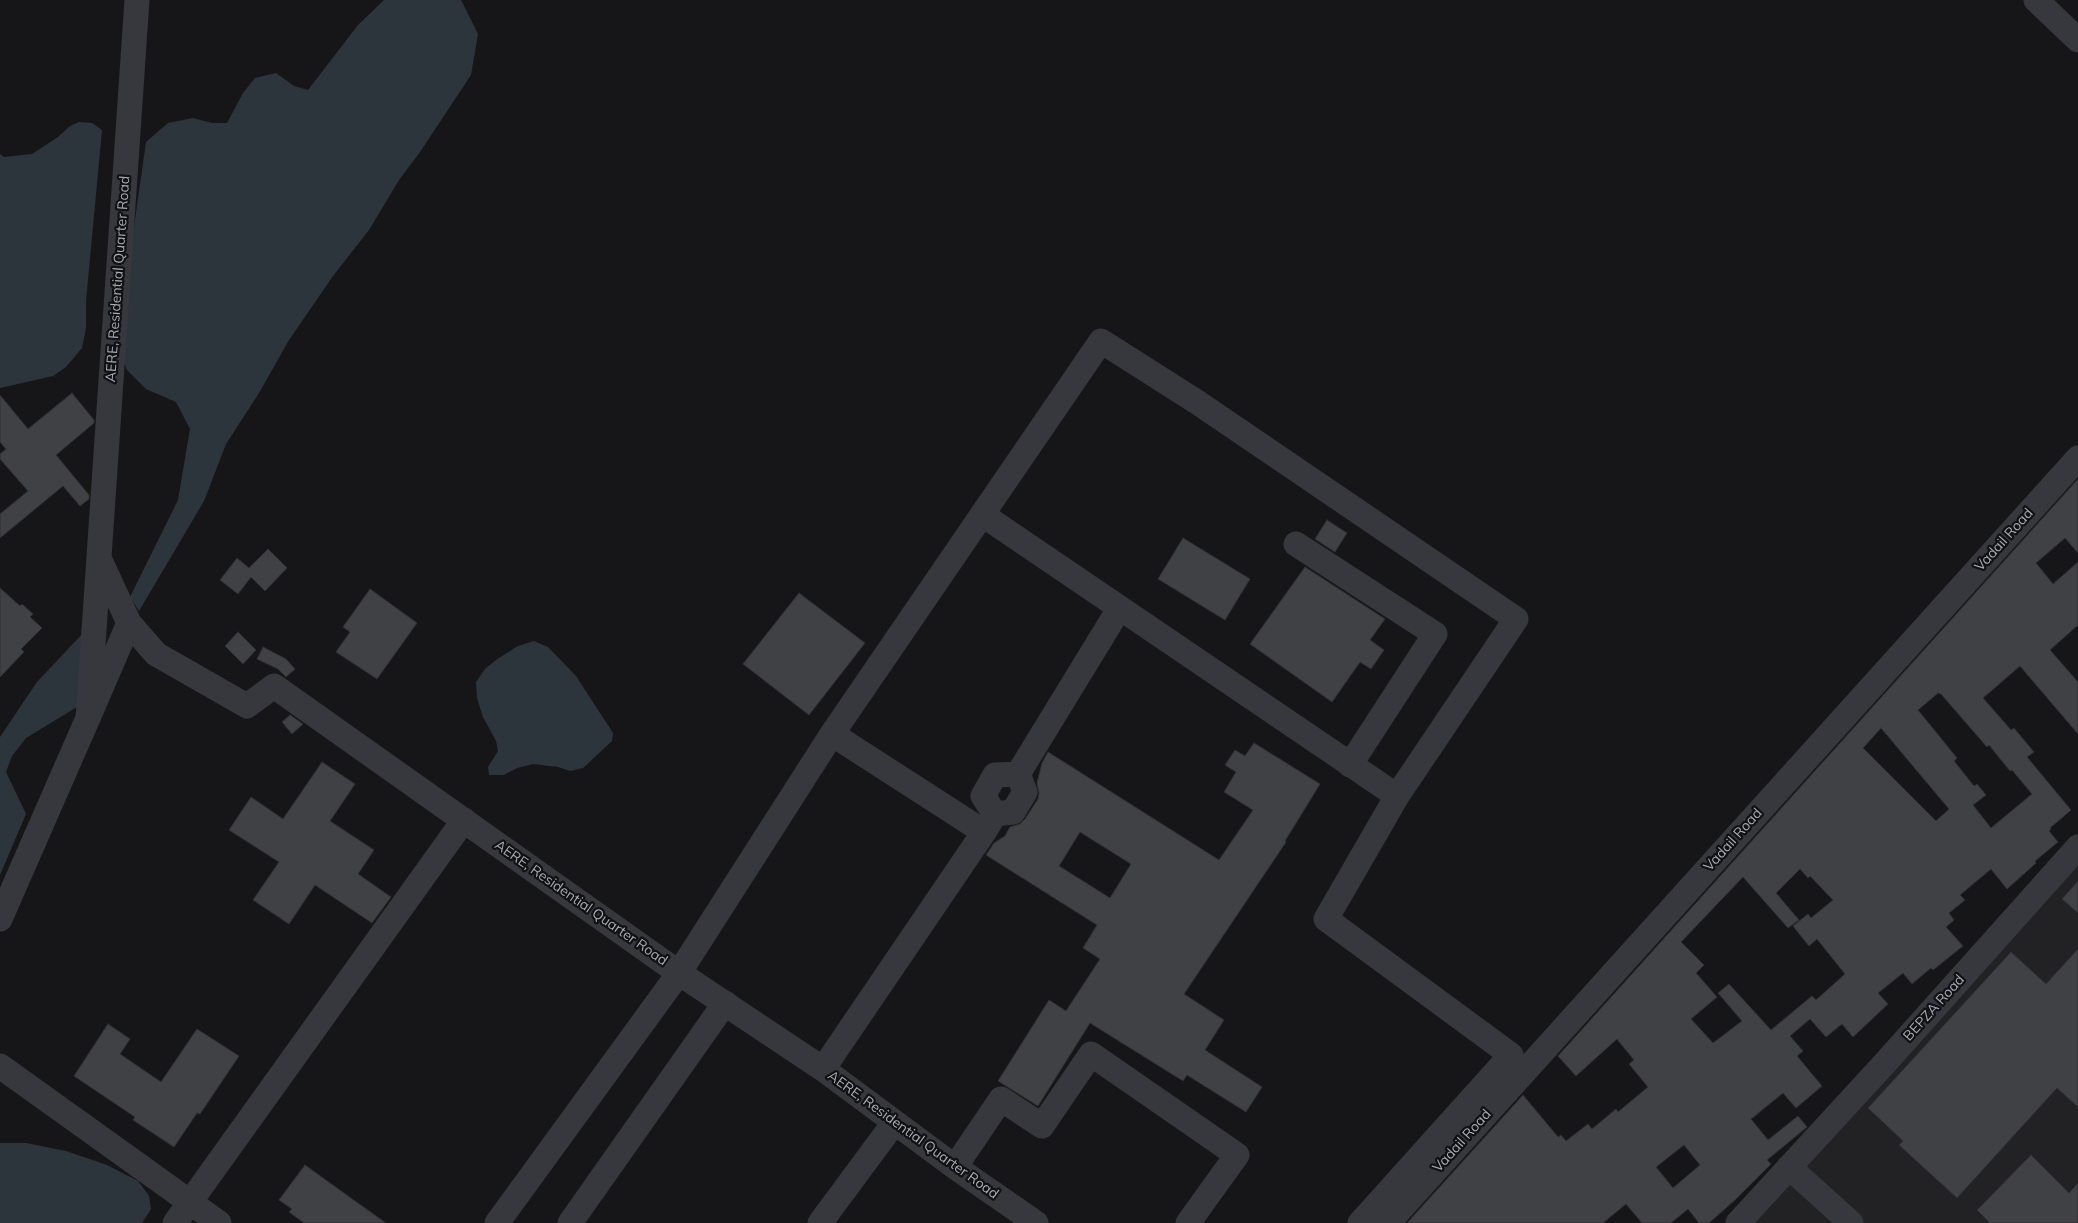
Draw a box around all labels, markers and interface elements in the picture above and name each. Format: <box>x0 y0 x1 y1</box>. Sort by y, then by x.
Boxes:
street label: AERE, Residential Quarter Road <box>102 175 134 383</box>
street label: Vadail Road <box>1971 505 2037 575</box>
street label: Vadail Road <box>1700 805 1766 875</box>
street label: AERE, Residential Quarter Road <box>491 837 671 969</box>
street label: BEPZA Road <box>1900 972 1968 1044</box>
street label: AERE, Residential Quarter Road <box>824 1067 1002 1203</box>
street label: Vadail Road <box>1429 1106 1495 1176</box>

